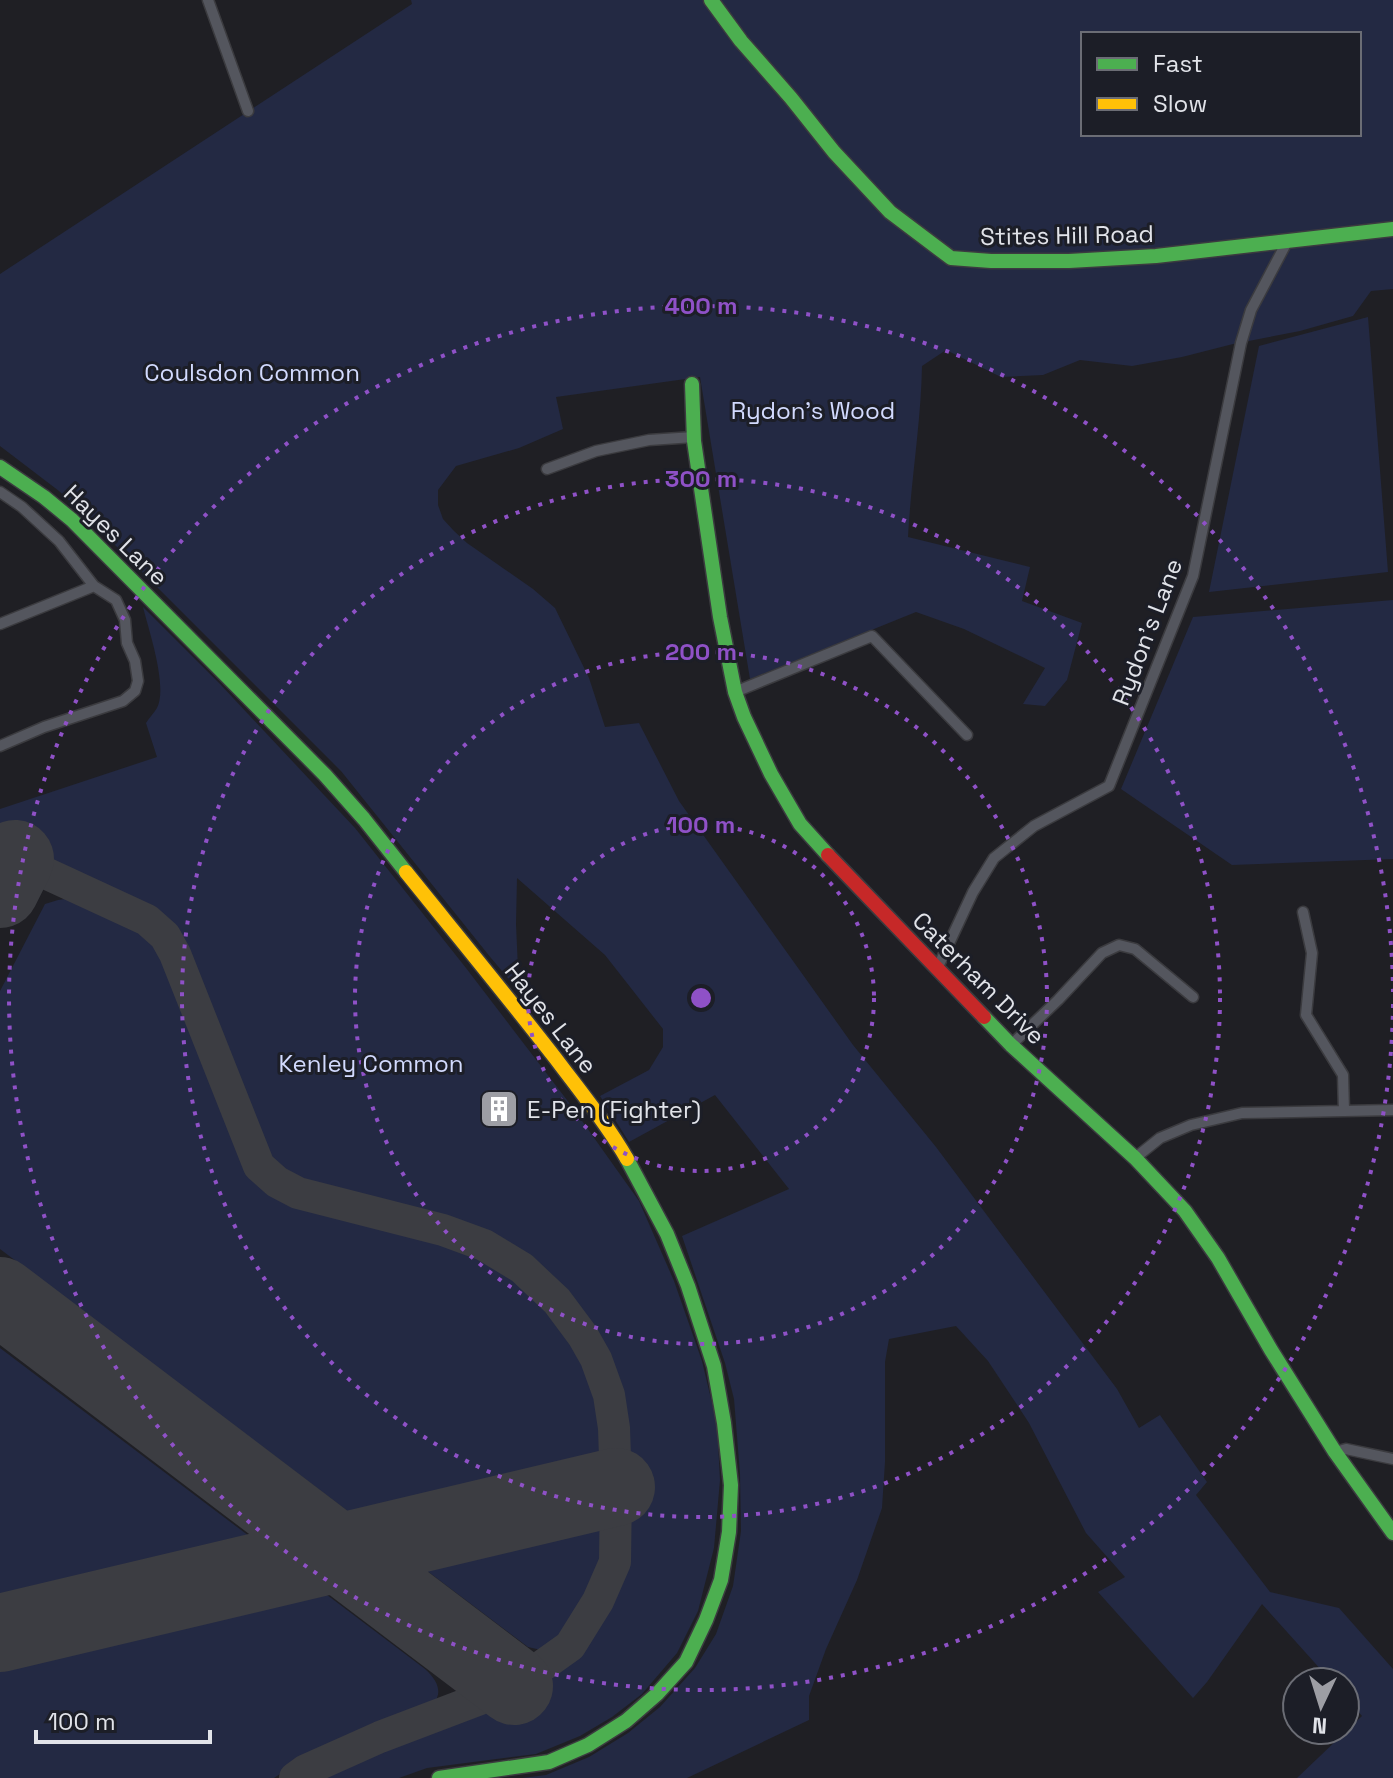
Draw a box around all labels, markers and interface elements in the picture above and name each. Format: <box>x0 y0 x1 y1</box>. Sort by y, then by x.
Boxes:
legend <box>1081 32 1361 136</box>
text: Fast <box>1153 48 1203 79</box>
text: Slow <box>1153 88 1207 119</box>
street label: Stites Hill Road <box>980 218 1154 252</box>
text: 400 m <box>665 290 737 321</box>
park label: Coulsdon Common <box>144 357 360 388</box>
park label: Rydon's Wood <box>731 395 895 426</box>
text: 300 m <box>665 463 737 494</box>
street label: Hayes Lane <box>57 478 175 592</box>
street label: Rydon's Lane <box>1105 554 1189 710</box>
text: 200 m <box>665 636 737 667</box>
text: 100 m <box>667 809 735 840</box>
street label: Caterham Drive <box>906 905 1052 1051</box>
street label: Hayes Lane <box>498 956 604 1080</box>
centre of rings <box>687 984 715 1012</box>
park label: Kenley Common <box>278 1048 464 1079</box>
building icon: E-Pen (Fighter) <box>478 1088 520 1130</box>
place label: E-Pen (Fighter) <box>527 1094 701 1125</box>
north arrow <box>1281 1666 1361 1746</box>
scale bar <box>36 1694 210 1744</box>
text: 100 m <box>48 1706 116 1737</box>
text: N <box>1311 1711 1328 1740</box>

